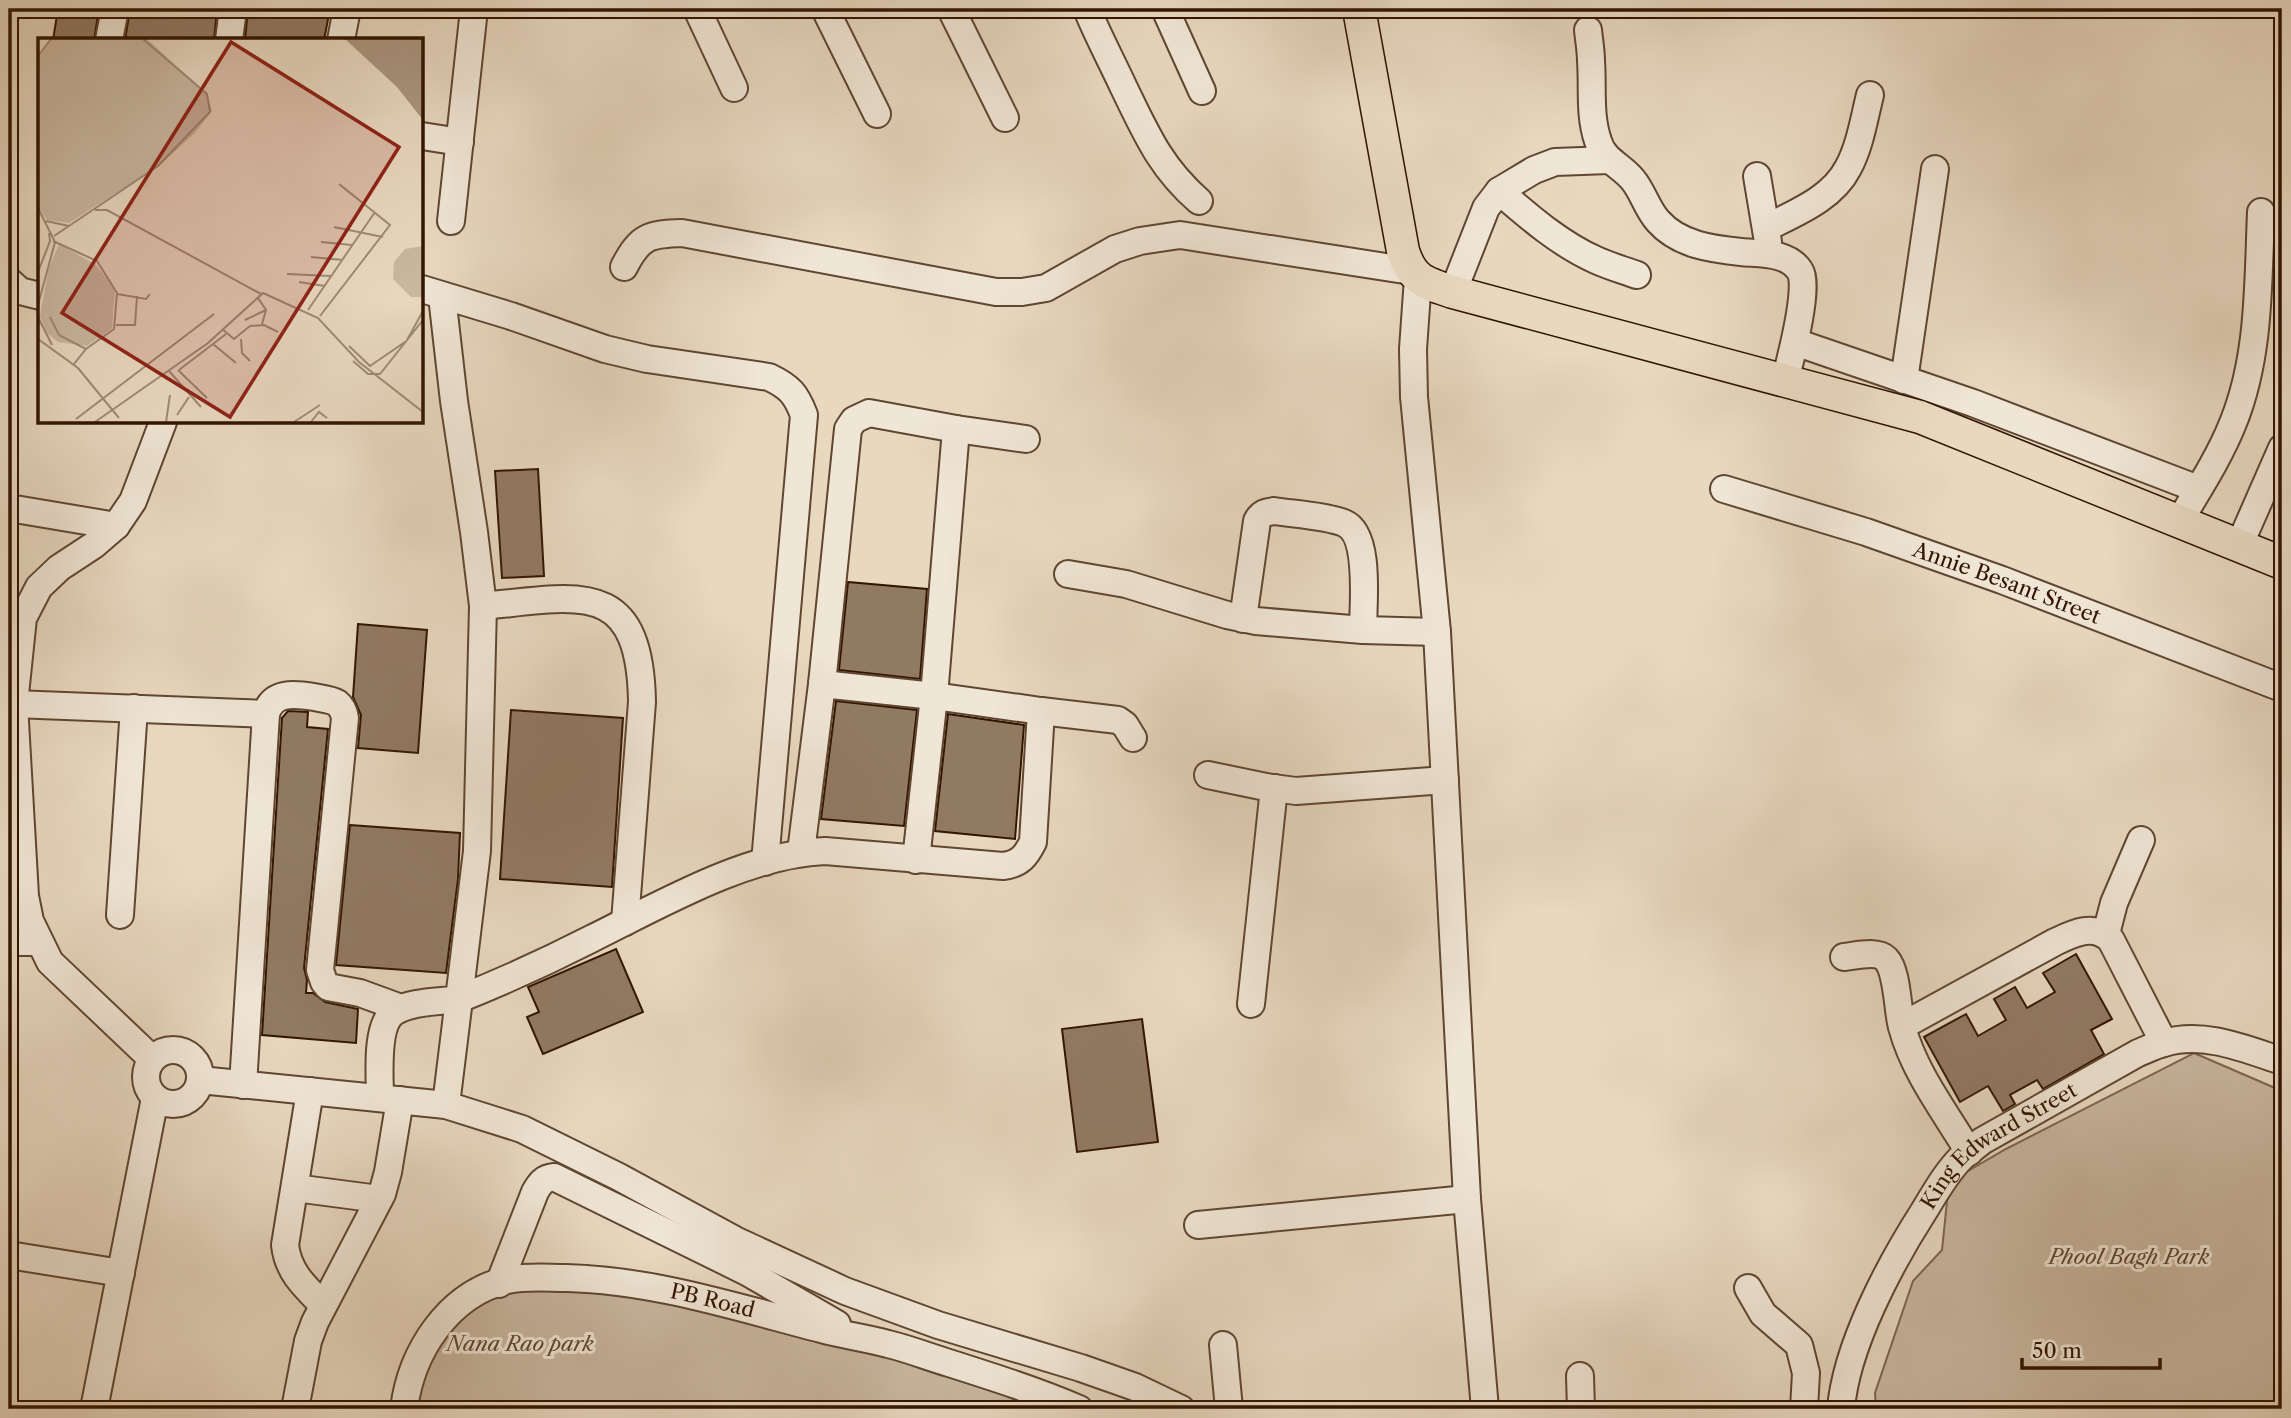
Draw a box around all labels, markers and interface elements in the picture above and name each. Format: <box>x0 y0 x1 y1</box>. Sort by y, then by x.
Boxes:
inset map <box>38 38 424 424</box>
street label: Annie Besant Street <box>1909 536 2105 629</box>
street label: King Edward Street <box>1915 1077 2081 1213</box>
park label: Phool Bagh Park <box>2047 1244 2209 1269</box>
street label: PB Road <box>668 1278 758 1323</box>
scale bar <box>2022 1327 2160 1371</box>
park label: Nana Rao park <box>444 1331 594 1356</box>
text: 50 m <box>2032 1338 2082 1363</box>

